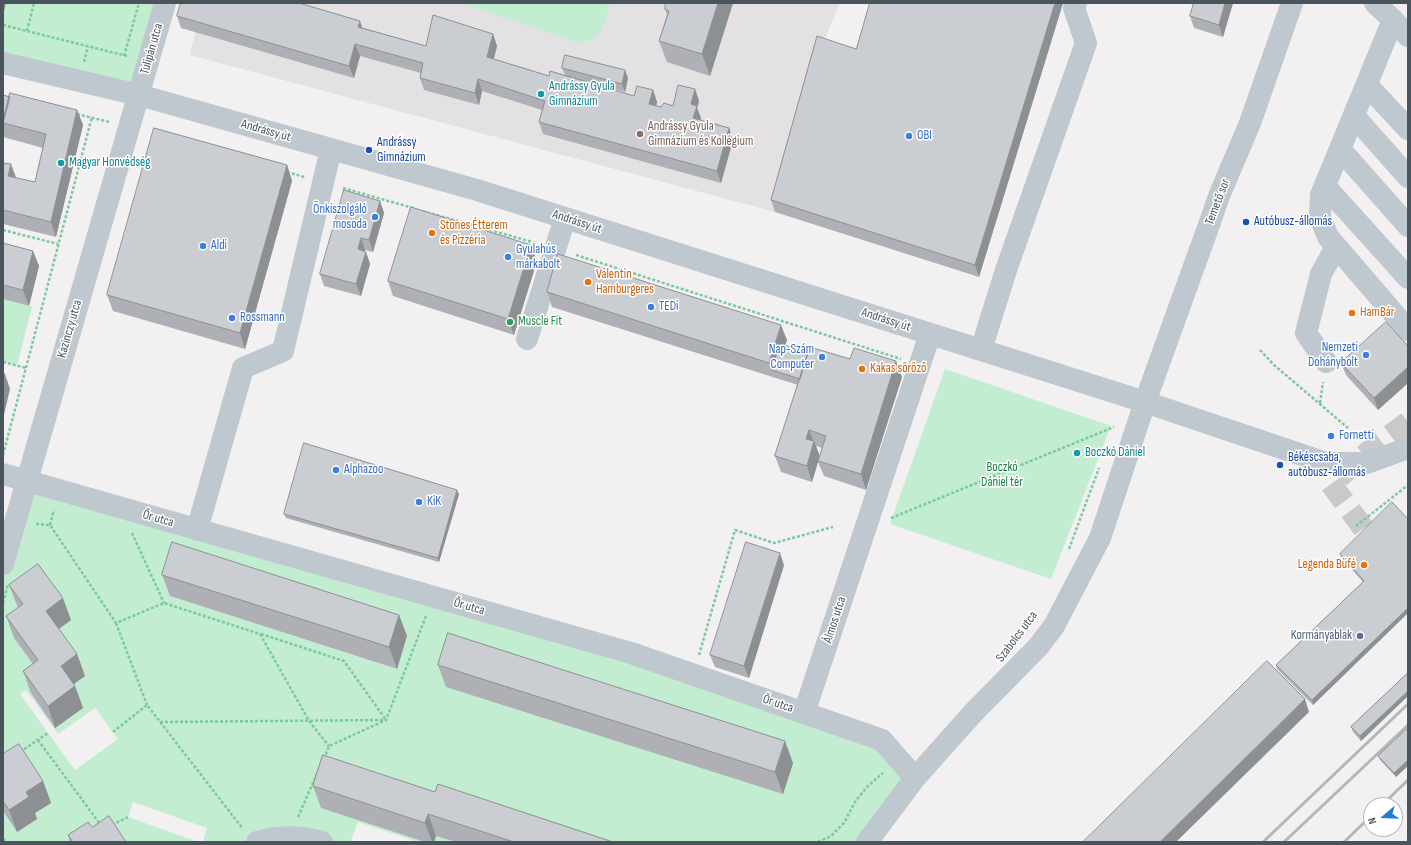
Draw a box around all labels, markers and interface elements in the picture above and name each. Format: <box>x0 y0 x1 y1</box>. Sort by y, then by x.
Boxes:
street label: Tulipán utca <box>137 22 167 76</box>
place label: Andrássy Gyula Gimnázium <box>549 79 615 110</box>
marker: Andrássy Gyula Gimnázium <box>536 89 546 99</box>
street label: Andrássy út <box>239 116 293 146</box>
place label: Andrássy Gyula Gimnázium és Kollégium <box>648 119 753 150</box>
place label: OBI <box>917 128 932 144</box>
marker: Andrássy Gyula Gimnázium és Kollégium <box>635 129 645 139</box>
marker: OBI <box>904 131 914 141</box>
place label: Andrássy Gimnázium <box>377 135 426 166</box>
marker: Andrássy Gimnázium <box>364 145 374 155</box>
place label: Magyar Honvédség <box>69 155 151 171</box>
marker: Magyar Honvédség <box>56 158 66 168</box>
street label: Temető sor <box>1202 177 1234 227</box>
place label: Önkiszolgáló mosoda <box>313 202 367 233</box>
street label: Andrássy út <box>550 207 604 237</box>
marker: Önkiszolgáló mosoda <box>370 212 380 222</box>
place label: Autóbusz-állomás <box>1254 214 1332 230</box>
marker: Autóbusz-állomás <box>1241 217 1251 227</box>
place label: Stones Étterem és Pizzéria <box>440 218 508 249</box>
marker: Stones Étterem és Pizzéria <box>427 228 437 238</box>
place label: Aldi <box>211 238 227 254</box>
marker: Aldi <box>198 241 208 251</box>
place label: Gyulahús márkabolt <box>516 242 560 273</box>
marker: Gyulahús márkabolt <box>503 252 513 262</box>
place label: Valentin Hamburgeres <box>596 267 654 298</box>
marker: Valentin Hamburgeres <box>583 277 593 287</box>
street label: Kazinczy utca <box>54 298 86 360</box>
place label: TEDi <box>659 299 678 315</box>
marker: TEDi <box>646 302 656 312</box>
street label: Andrássy út <box>859 305 913 335</box>
place label: HamBár <box>1360 305 1395 321</box>
marker: HamBár <box>1347 308 1357 318</box>
place label: Rossmann <box>240 310 285 326</box>
marker: Rossmann <box>227 313 237 323</box>
place label: Muscle Fit <box>518 314 562 330</box>
marker: Muscle Fit <box>505 317 515 327</box>
place label: Nemzeti Dohánybolt <box>1308 340 1358 371</box>
place label: Nap-Szám Computer <box>769 342 814 373</box>
marker: Nemzeti Dohánybolt <box>1361 350 1371 360</box>
marker: Nap-Szám Computer <box>817 352 827 362</box>
place label: Kakas söröző <box>870 361 926 377</box>
marker: Kakas söröző <box>857 364 867 374</box>
place label: Fornetti <box>1339 428 1374 444</box>
marker: Fornetti <box>1326 431 1336 441</box>
place label: Boczkó Dániel <box>1085 445 1145 461</box>
marker: Boczkó Dániel <box>1072 448 1082 458</box>
place label: Békéscsaba, autóbusz-állomás <box>1288 450 1366 481</box>
park label: Boczkó Dániel tér <box>981 460 1023 491</box>
marker: Békéscsaba, autóbusz-állomás <box>1275 460 1285 470</box>
place label: Alphazoo <box>344 462 383 478</box>
marker: Alphazoo <box>331 465 341 475</box>
place label: KiK <box>427 494 441 510</box>
marker: KiK <box>414 497 424 507</box>
street label: Őr utca <box>141 507 175 531</box>
place label: Legenda Büfé <box>1298 557 1356 573</box>
marker: Legenda Büfé <box>1359 560 1369 570</box>
street label: Őr utca <box>452 595 486 619</box>
street label: Álmos utca <box>820 595 850 645</box>
street label: Szabolcs utca <box>993 608 1041 666</box>
place label: Kormányablak <box>1291 628 1352 644</box>
marker: Kormányablak <box>1355 631 1365 641</box>
street label: Őr utca <box>761 691 795 717</box>
north arrow <box>1363 797 1403 837</box>
text: N <box>1365 816 1379 826</box>

